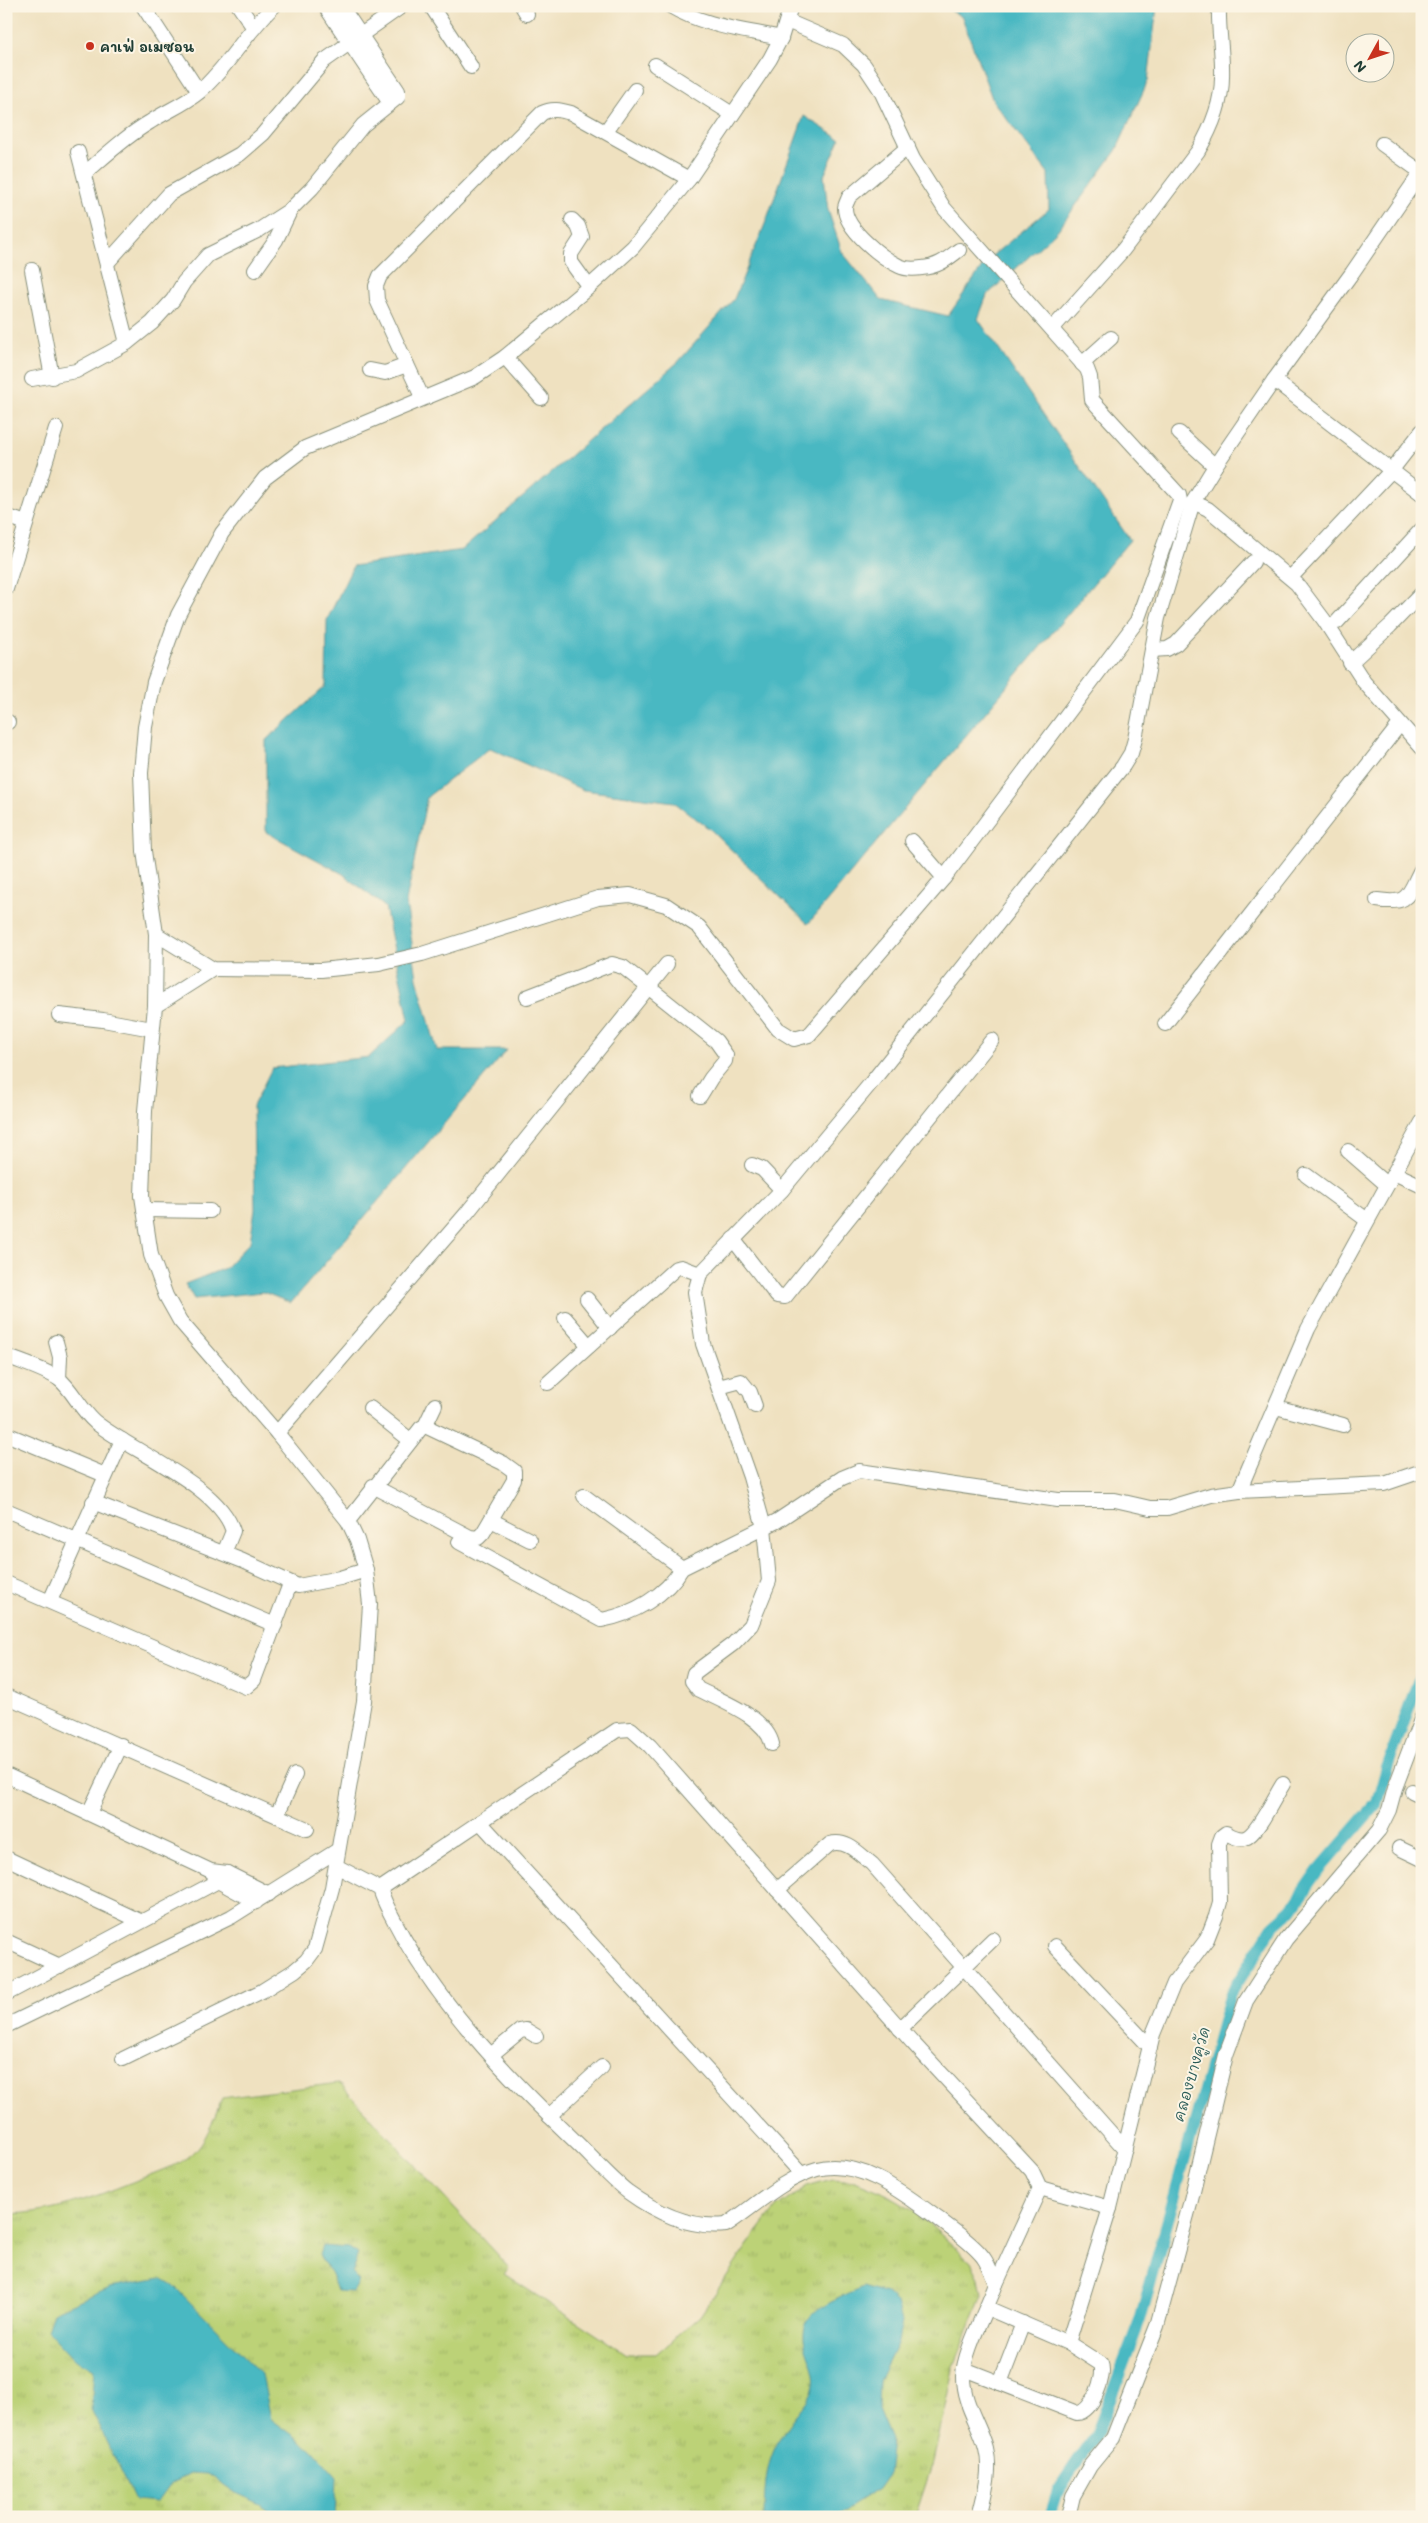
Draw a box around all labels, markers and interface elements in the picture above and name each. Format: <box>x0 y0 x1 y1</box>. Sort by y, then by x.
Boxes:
north arrow <box>1346 32 1396 82</box>
place label: คาเฟ่ อเมซอน <box>100 37 195 56</box>
marker: คาเฟ่ อเมซอน <box>84 40 96 52</box>
text: N <box>1349 56 1370 77</box>
water label: คลองบางคูวัด <box>1167 2024 1216 2124</box>

